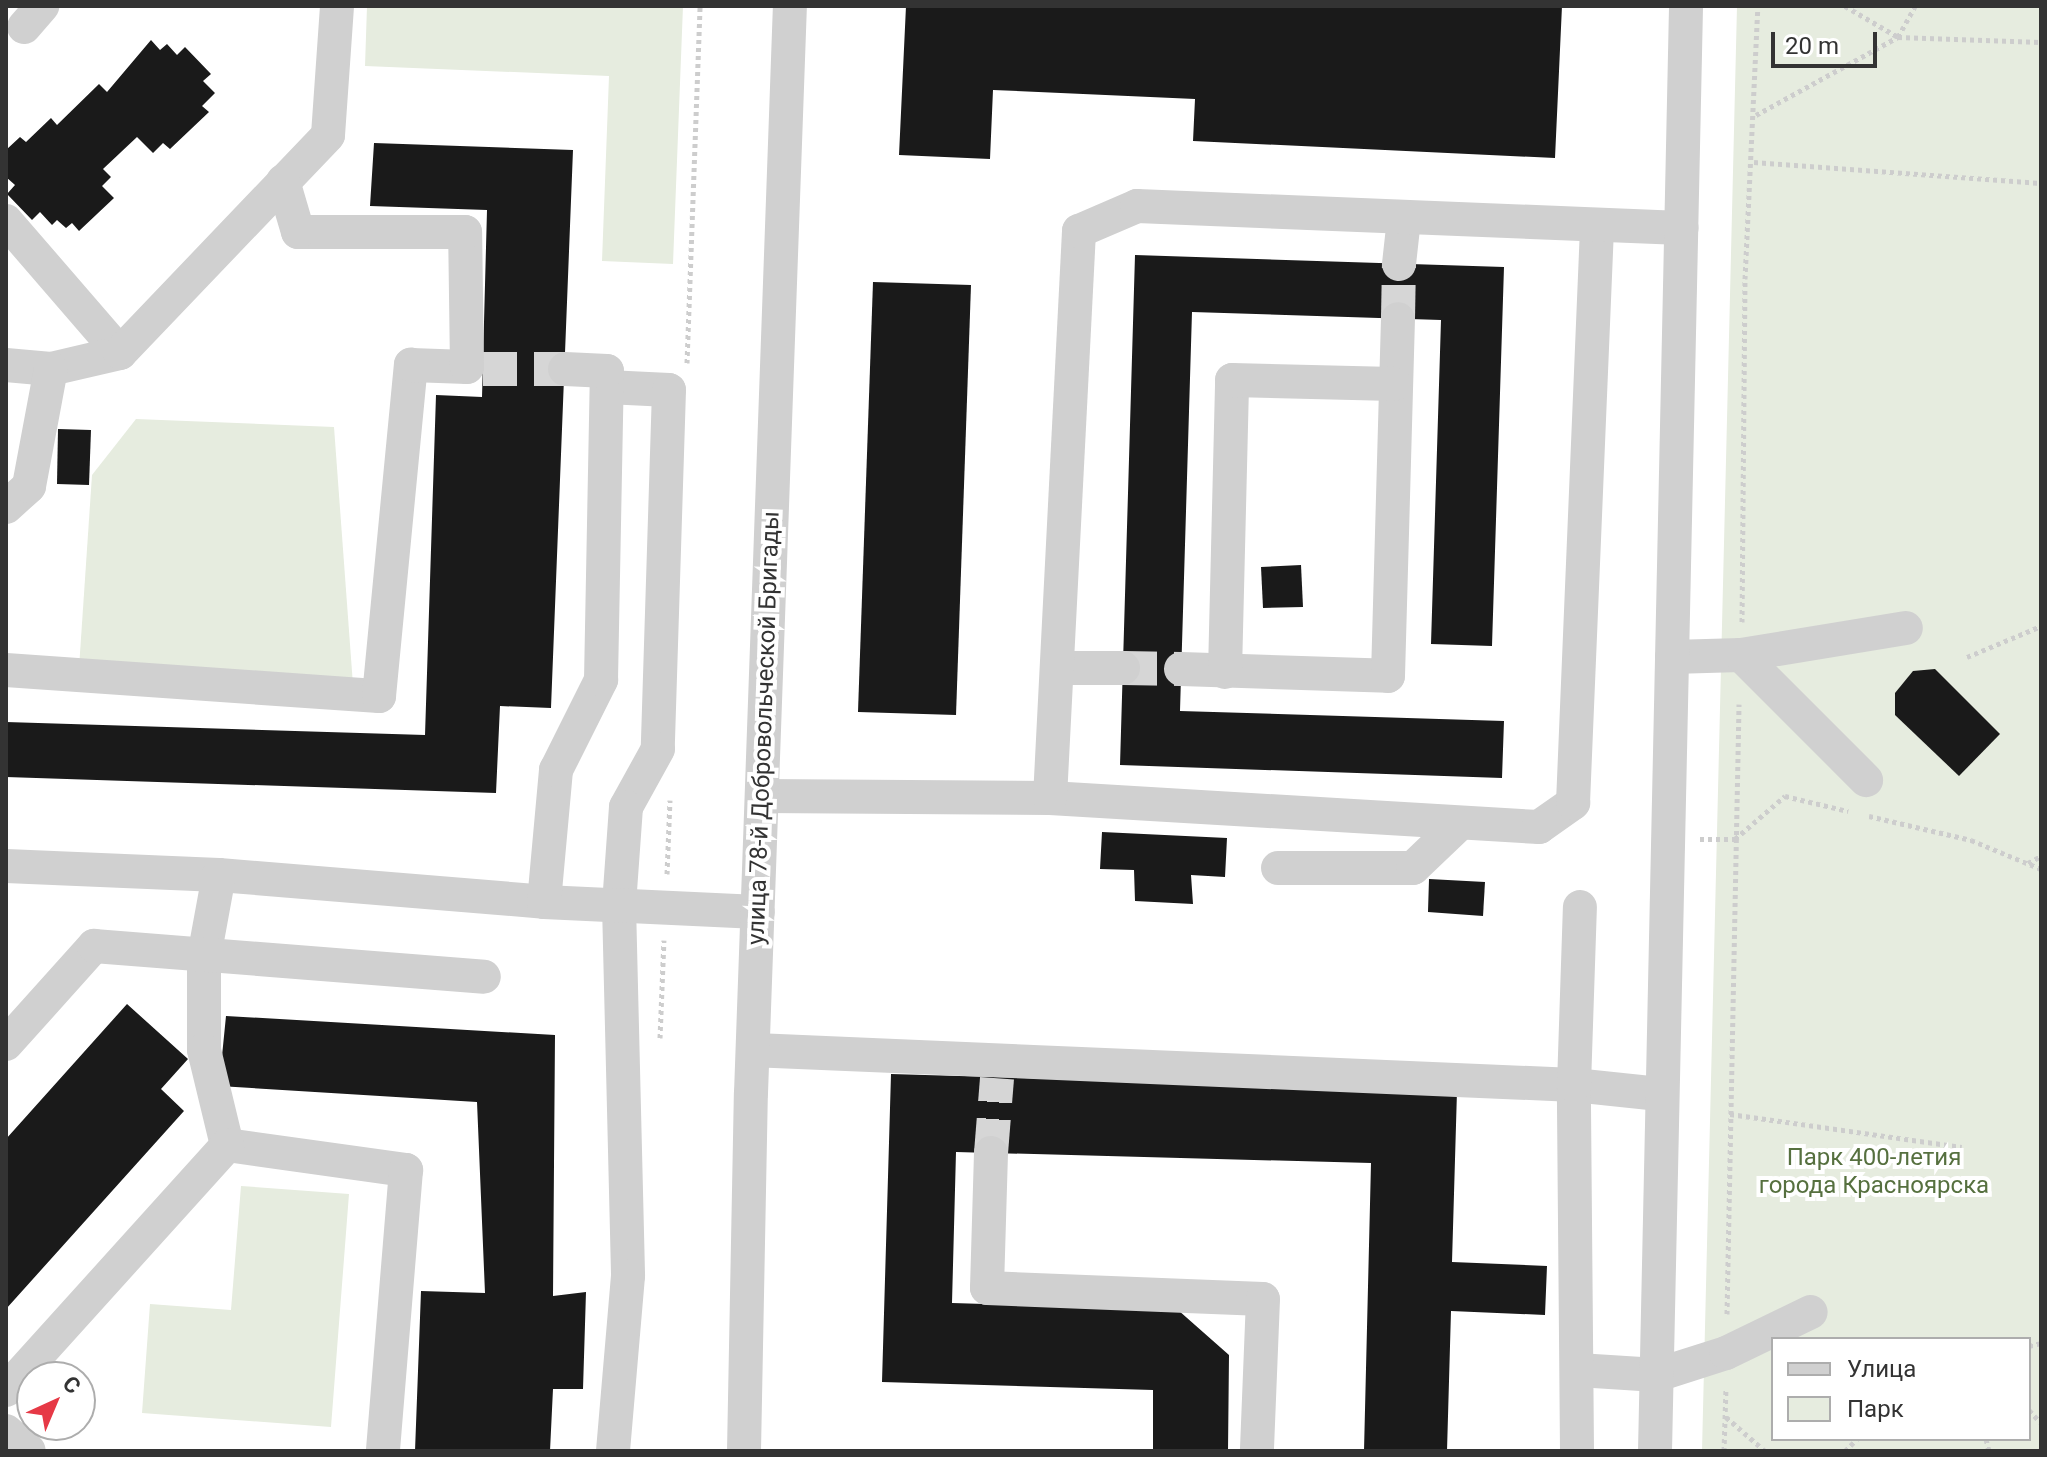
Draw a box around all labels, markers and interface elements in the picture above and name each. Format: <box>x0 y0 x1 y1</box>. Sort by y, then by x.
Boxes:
scale bar <box>1775 16 1881 66</box>
text: 20 m <box>1785 32 1839 60</box>
street label: улица 78-й Добровольческой Бригады <box>742 511 786 945</box>
park label: Парк 400-летия города Красноярска <box>1759 1144 1989 1200</box>
legend <box>1771 1337 2031 1441</box>
text: Улица <box>1847 1355 1916 1383</box>
north arrow <box>16 1361 96 1441</box>
text: С <box>58 1371 85 1399</box>
text: Парк <box>1847 1395 1904 1423</box>

